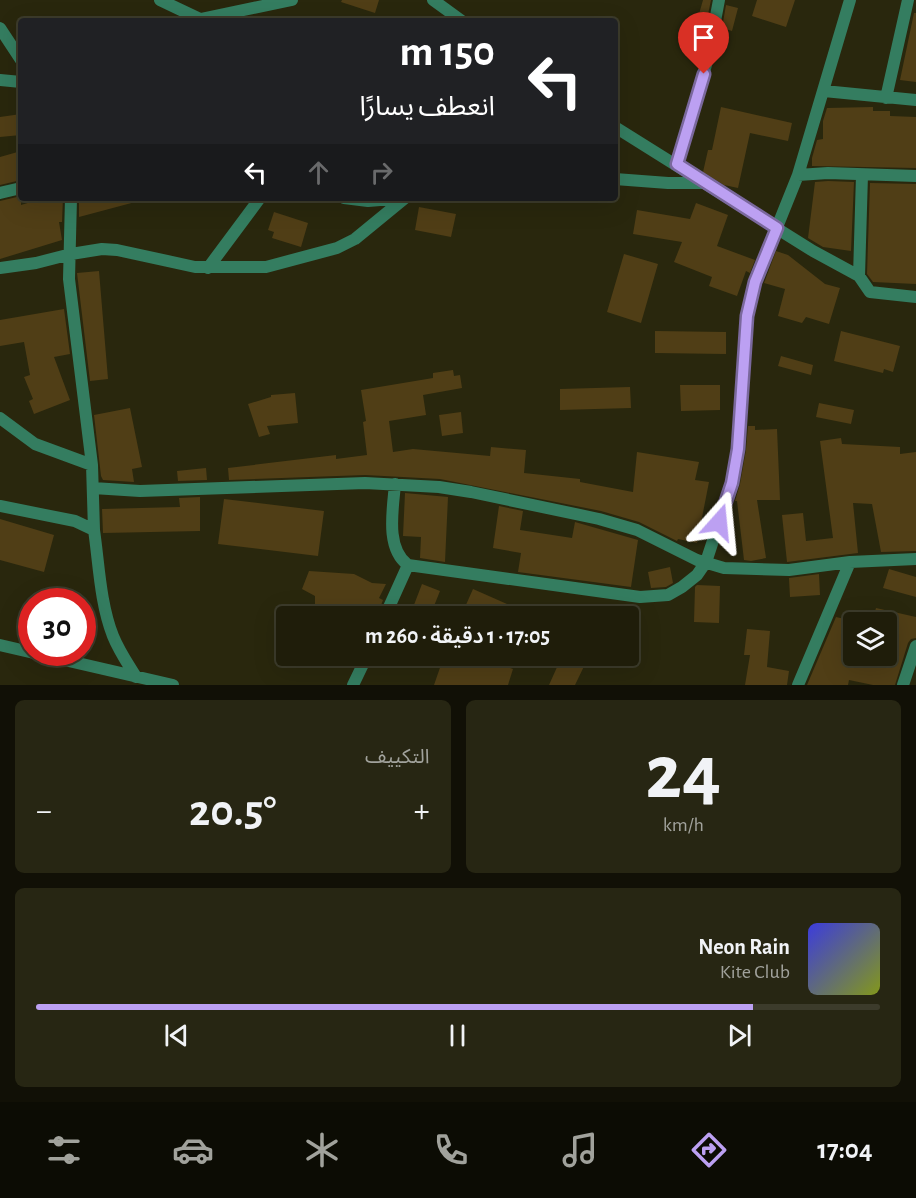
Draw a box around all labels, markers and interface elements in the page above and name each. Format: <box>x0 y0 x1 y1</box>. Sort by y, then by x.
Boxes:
pin <box>678 12 729 74</box>
icon: arrive <box>687 21 720 54</box>
text: 150 m <box>400 31 495 73</box>
icon: left <box>516 42 594 120</box>
text: انعطف يسارًا <box>359 93 495 120</box>
icon: left <box>239 156 272 189</box>
icon: ahead <box>302 156 335 189</box>
icon: right <box>365 156 398 189</box>
position arrow <box>687 490 751 554</box>
speed limit sign: 30 <box>18 588 96 666</box>
map controls <box>843 612 897 666</box>
button: layers <box>843 612 897 666</box>
text: 17:05 · 1 دقيقة · 260 m <box>365 625 550 647</box>
text: 24 <box>645 735 721 813</box>
text: التكييف <box>365 747 430 767</box>
text: 20.5° <box>189 789 277 834</box>
text: − <box>36 795 52 828</box>
text: + <box>414 795 429 828</box>
text: km/h <box>663 815 704 835</box>
text: Neon Rain <box>698 936 790 958</box>
text: Kite Club <box>720 962 790 982</box>
icon: previous <box>160 1019 193 1052</box>
icon: pause <box>441 1019 474 1052</box>
icon: next <box>723 1019 756 1052</box>
icon: filters <box>43 1129 85 1171</box>
icon: car <box>172 1129 214 1171</box>
icon: climate <box>301 1129 343 1171</box>
icon: phone <box>430 1129 472 1171</box>
icon: music <box>559 1129 601 1171</box>
icon: directions <box>688 1129 730 1171</box>
text: 17:04 <box>817 1136 873 1163</box>

